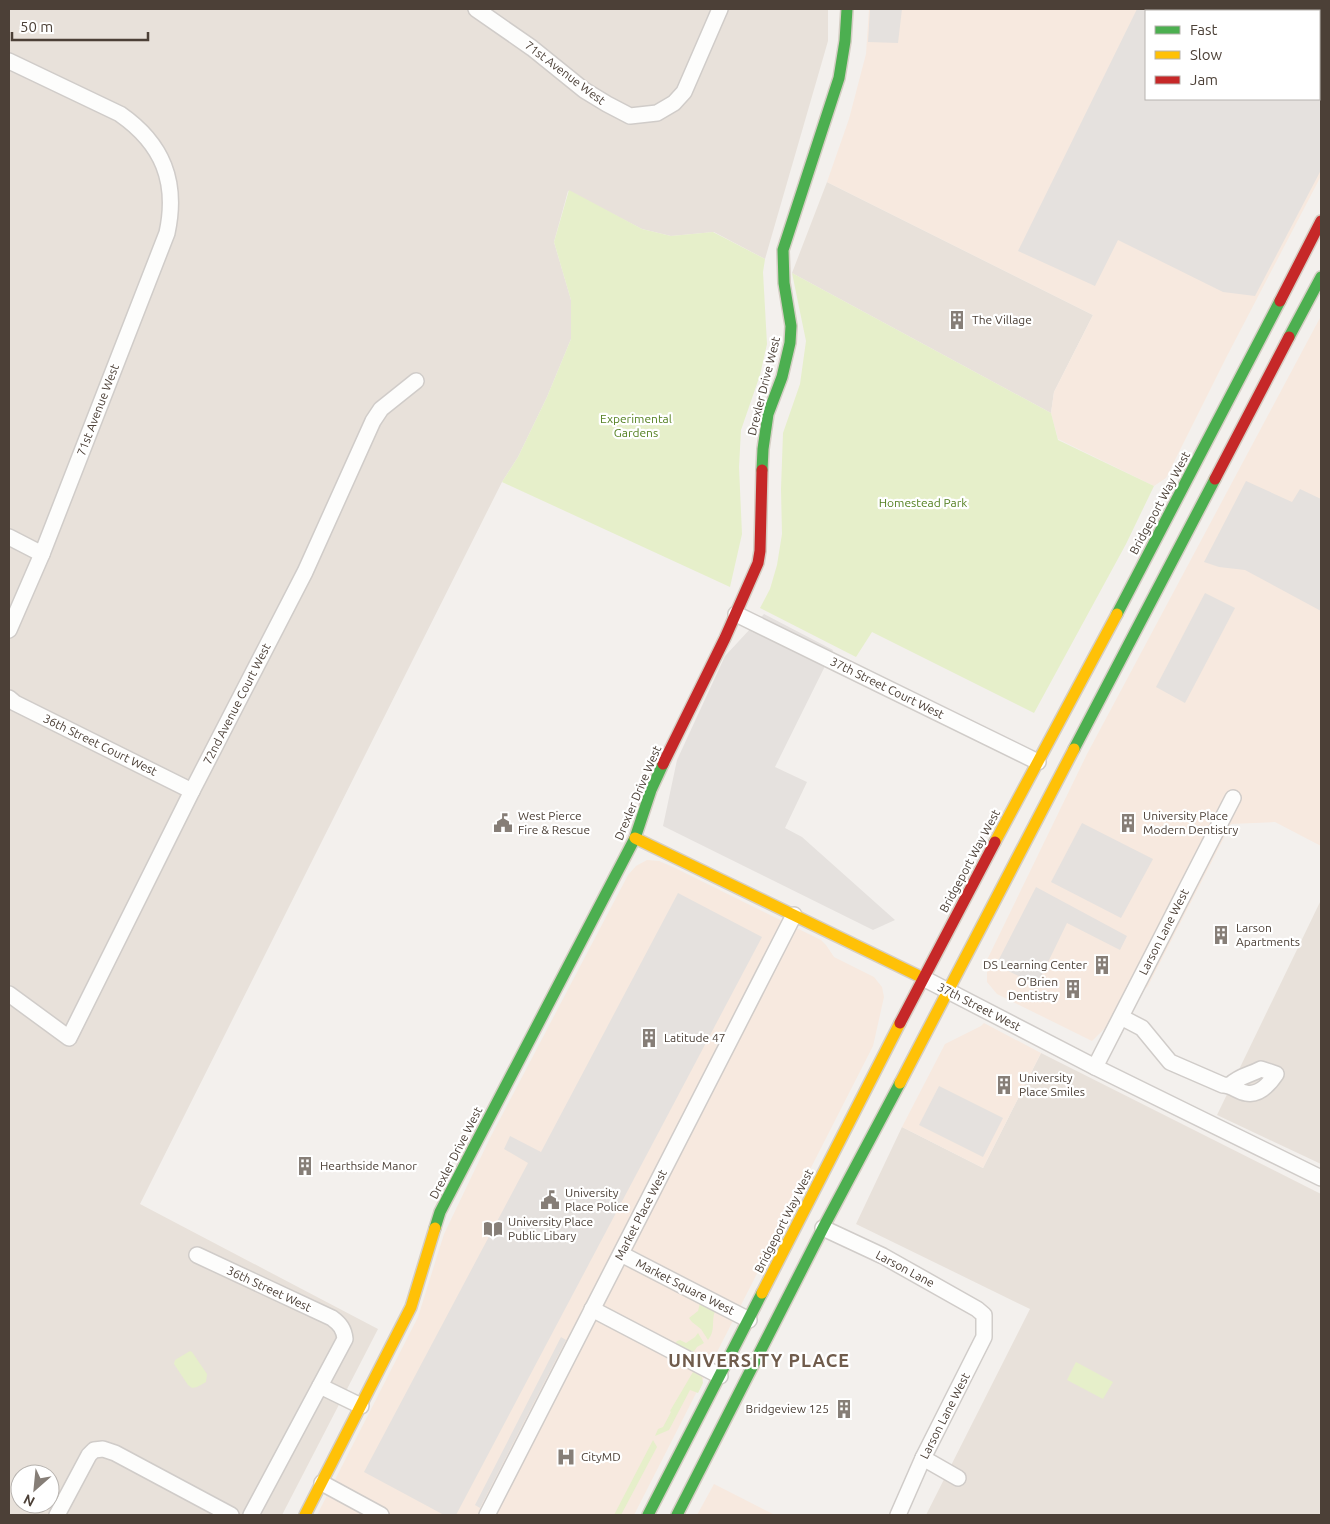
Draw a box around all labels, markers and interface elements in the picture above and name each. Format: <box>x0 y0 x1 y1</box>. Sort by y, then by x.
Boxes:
scale bar <box>12 10 149 42</box>
legend <box>1145 10 1320 100</box>
text: 50 m <box>20 18 53 35</box>
text: Fast <box>1190 21 1218 38</box>
street label: 71st Avenue West <box>523 38 608 107</box>
text: Slow <box>1190 46 1223 63</box>
text: Jam <box>1190 71 1218 88</box>
building icon: The Village <box>946 309 968 331</box>
place label: The Village <box>972 313 1032 326</box>
street label: Drexler Drive West <box>745 335 782 437</box>
street label: 71st Avenue West <box>74 362 121 457</box>
park label: Experimental Gardens <box>600 412 672 439</box>
street label: Bridgeport Way West <box>1127 449 1192 556</box>
park label: Homestead Park <box>879 496 967 509</box>
street label: 72nd Avenue Court West <box>200 641 273 766</box>
street label: 37th Street Court West <box>828 654 946 721</box>
street label: 36th Street Court West <box>41 711 159 778</box>
street label: Drexler Drive West <box>612 743 663 842</box>
street label: Bridgeport Way West <box>937 807 1002 914</box>
place label: West Pierce Fire & Rescue <box>518 809 590 836</box>
place label: University Place Modern Dentistry <box>1143 809 1239 836</box>
public building icon: West Pierce Fire & Rescue <box>492 812 514 834</box>
building icon: University Place Modern Dentistry <box>1117 812 1139 834</box>
street label: Larson Lane West <box>1136 886 1191 977</box>
place label: Larson Apartments <box>1236 921 1300 948</box>
building icon: Larson Apartments <box>1210 924 1232 946</box>
building icon: DS Learning Center <box>1091 954 1113 976</box>
place label: DS Learning Center <box>983 958 1087 971</box>
place label: O'Brien Dentistry <box>1008 975 1058 1002</box>
building icon: O'Brien Dentistry <box>1062 978 1084 1000</box>
street label: 37th Street West <box>935 980 1023 1033</box>
building icon: Latitude 47 <box>638 1027 660 1049</box>
place label: Latitude 47 <box>664 1031 725 1044</box>
place label: University Place Smiles <box>1019 1071 1085 1098</box>
building icon: University Place Smiles <box>993 1074 1015 1096</box>
street label: Drexler Drive West <box>427 1104 484 1201</box>
building icon: Hearthside Manor <box>294 1155 316 1177</box>
place label: Hearthside Manor <box>320 1159 417 1172</box>
street label: Bridgeport Way West <box>752 1166 816 1275</box>
street label: Market Place West <box>612 1167 669 1262</box>
place label: University Place Police <box>565 1186 629 1213</box>
public building icon: University Place Police <box>539 1189 561 1211</box>
place label: University Place Public Libary <box>508 1215 593 1242</box>
library icon: University Place Public Libary <box>482 1218 504 1240</box>
street label: Larson Lane <box>874 1248 937 1289</box>
street label: Market Square West <box>634 1256 737 1317</box>
street label: 36th Street West <box>225 1263 314 1314</box>
district label: UNIVERSITY PLACE <box>668 1350 850 1370</box>
street label: Larson Lane West <box>917 1370 972 1461</box>
building icon: Bridgeview 125 <box>833 1398 855 1420</box>
place label: Bridgeview 125 <box>746 1402 829 1415</box>
hospital icon: CityMD <box>555 1446 577 1468</box>
place label: CityMD <box>581 1450 621 1463</box>
north arrow <box>10 1464 60 1514</box>
text: N <box>21 1491 37 1510</box>

